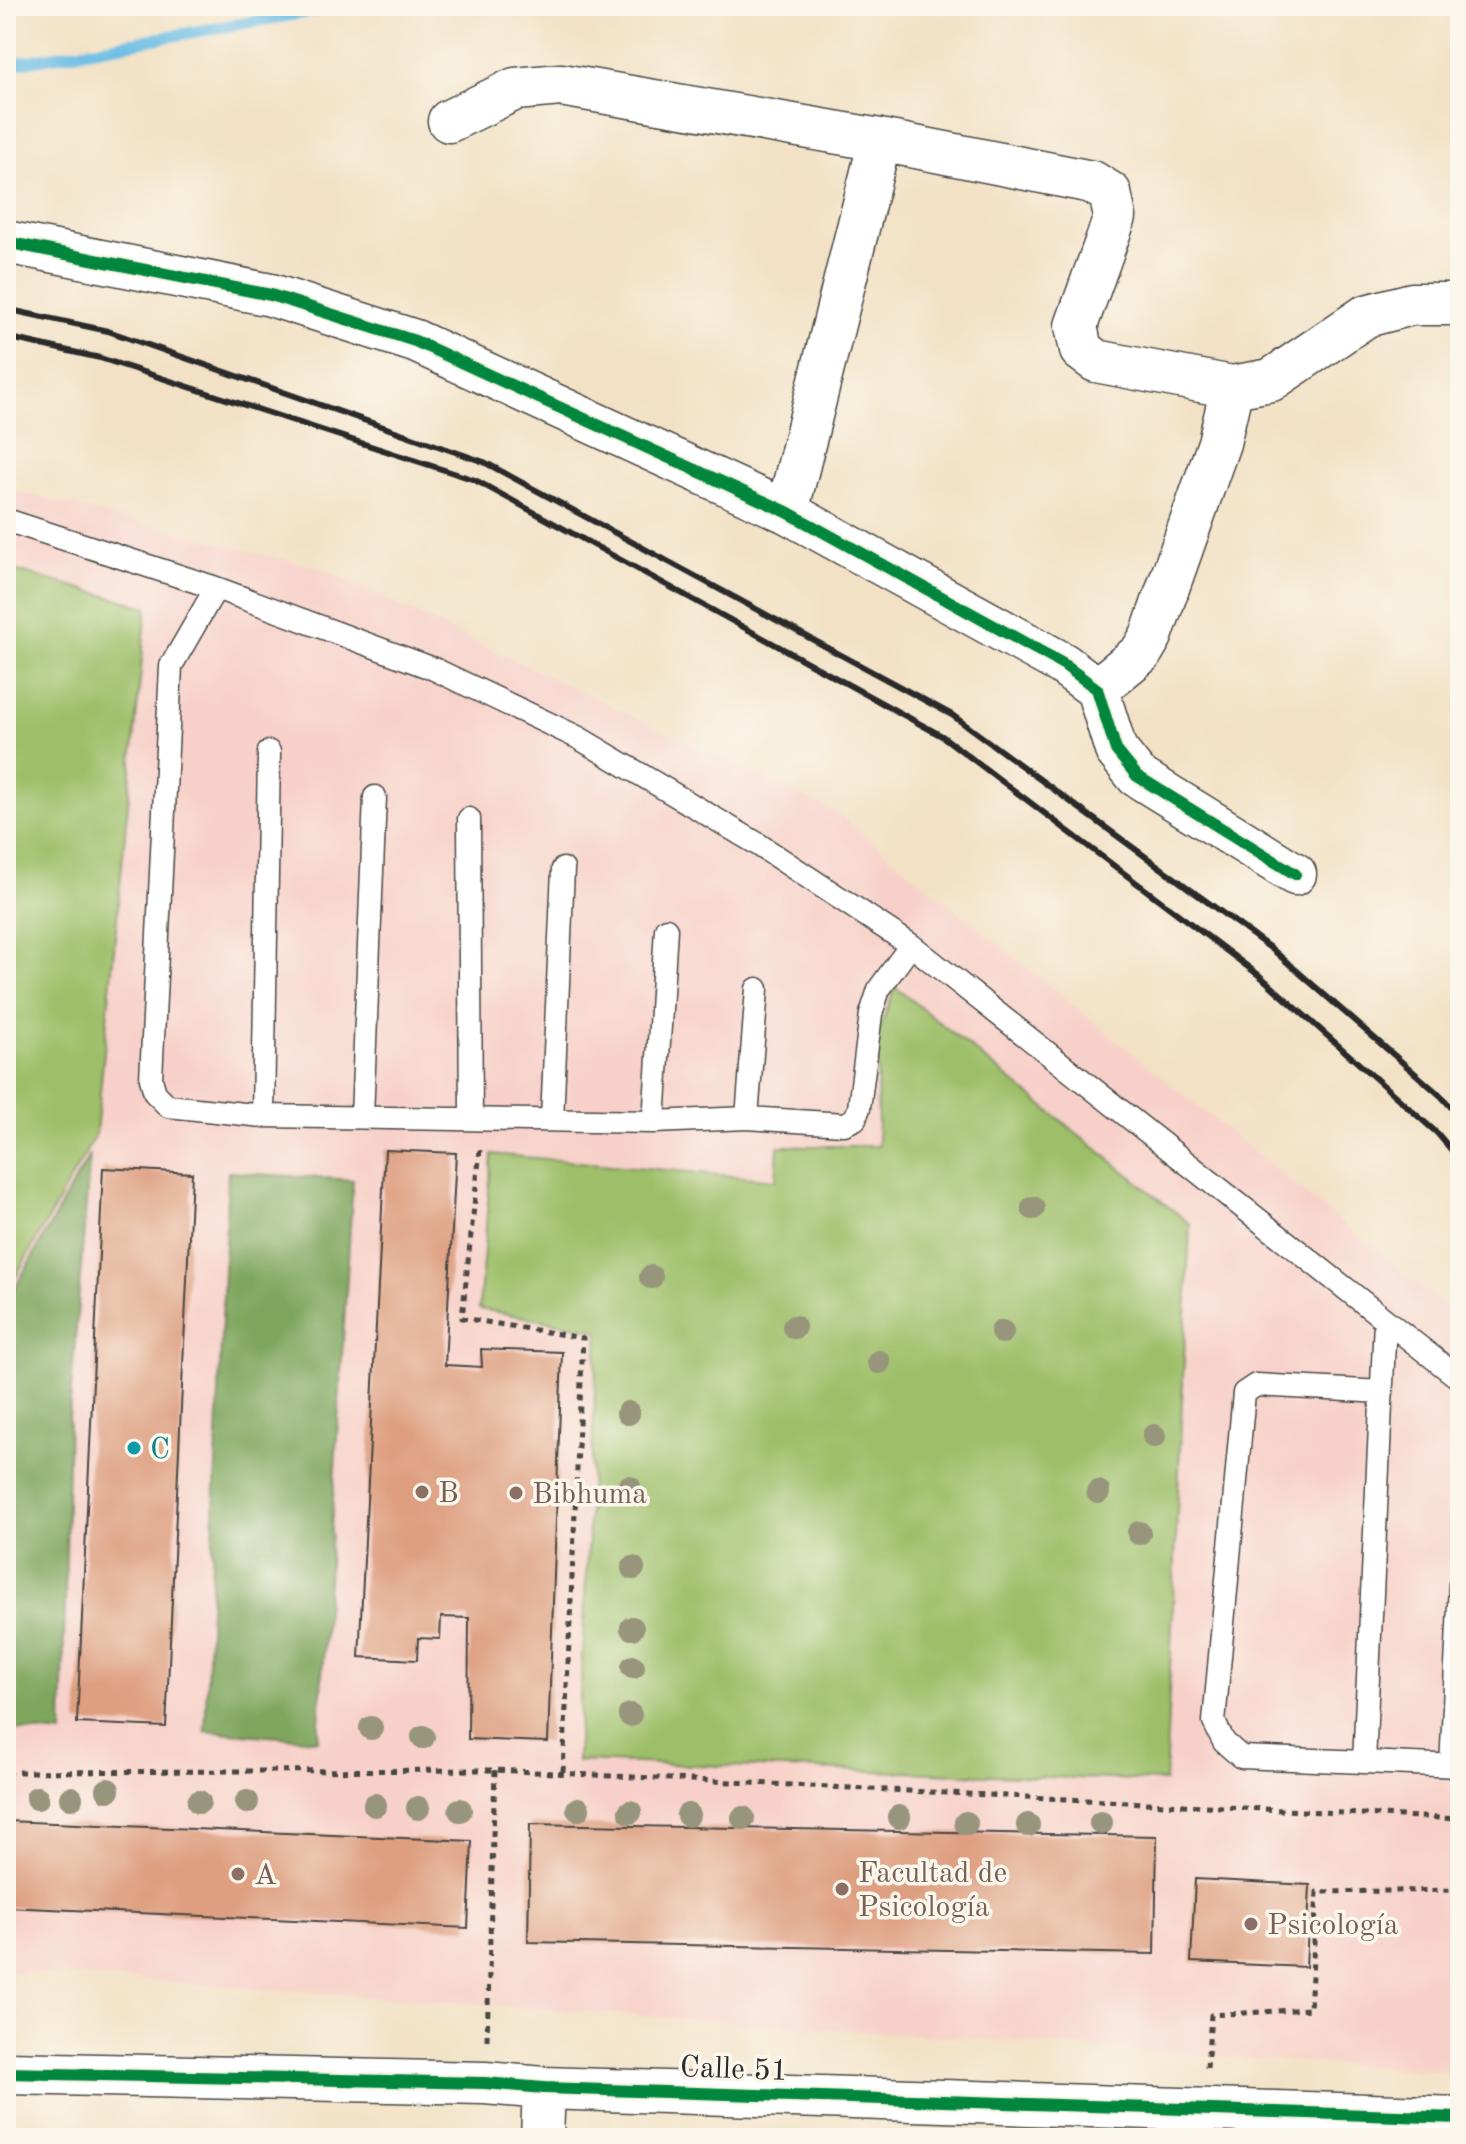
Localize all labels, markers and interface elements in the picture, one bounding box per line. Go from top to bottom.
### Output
place label: C [150,1435,170,1465]
marker: C [125,1439,143,1457]
place label: B [438,1479,459,1509]
place label: Bibhuma [532,1480,647,1510]
marker: B [413,1483,431,1501]
marker: Bibhuma [507,1484,525,1502]
place label: Facultad de Psicología [858,1859,1007,1923]
place label: A [254,1861,277,1891]
marker: A [229,1865,247,1883]
marker: Facultad de Psicología [833,1880,851,1898]
place label: Psicología [1267,1911,1399,1941]
marker: Psicología [1242,1915,1260,1933]
street label: Calle 51 [679,2053,788,2087]

